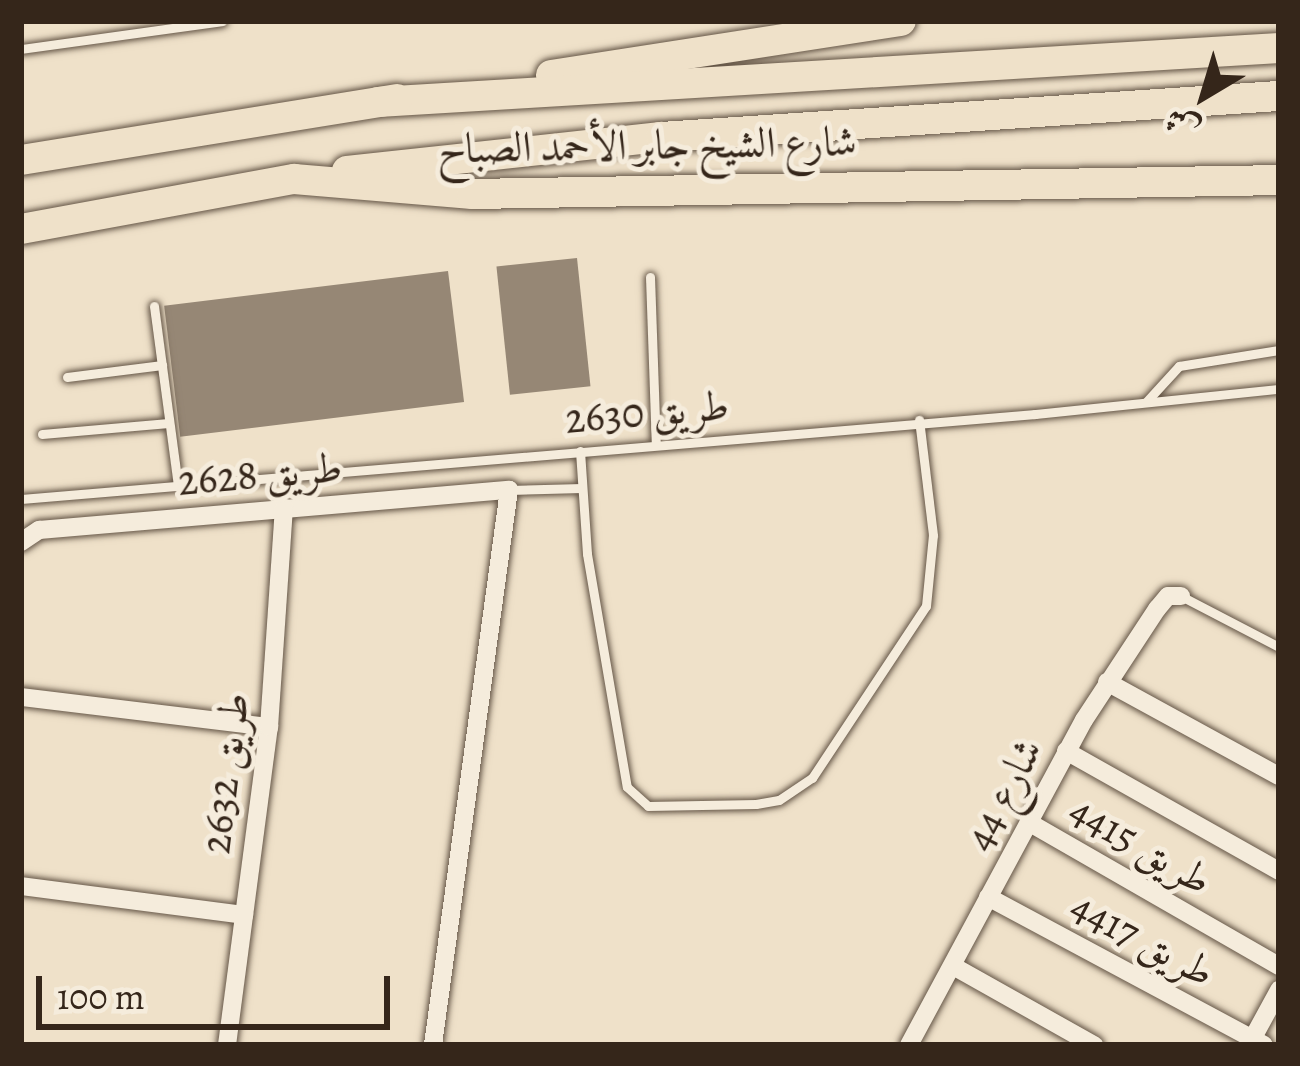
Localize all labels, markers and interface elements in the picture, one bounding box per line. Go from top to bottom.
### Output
north arrow [1144,36,1264,156]
text: ش [1155,97,1208,153]
street label: شارع الشيخ جابر الأحمد الصباح [437,116,857,174]
street label: طريق 2630 [563,380,731,444]
street label: طريق 2628 [176,442,344,506]
street label: طريق 2632 [190,690,260,856]
street label: شارع 44 [953,730,1053,858]
street label: طريق 4415 [1061,784,1221,906]
street label: طريق 4417 [1063,880,1223,998]
scale bar [42,952,396,1026]
text: 100 m [57,972,145,1021]

